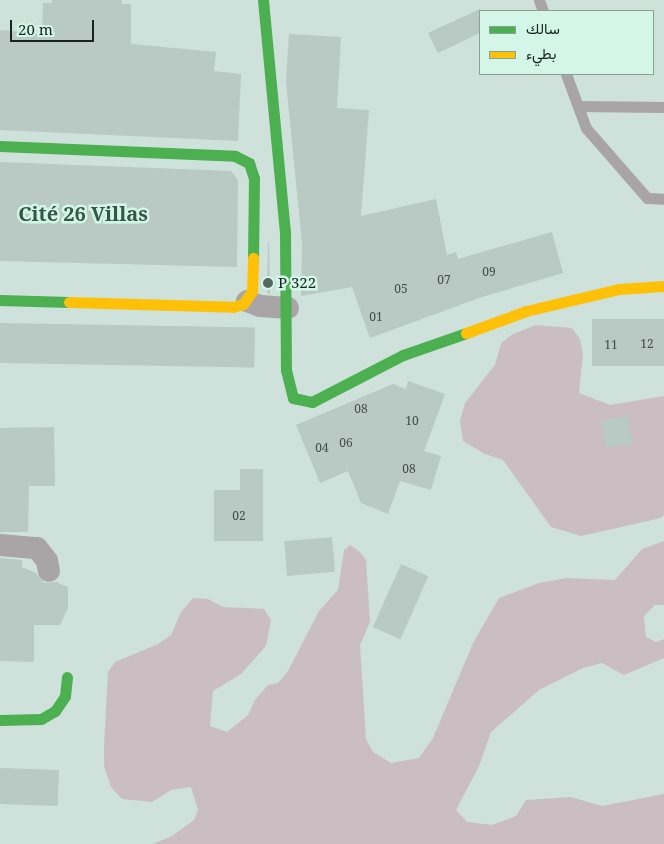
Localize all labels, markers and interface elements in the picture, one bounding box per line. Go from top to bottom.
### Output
scale bar [12,10,96,42]
legend [479,10,654,75]
text: سالك [526,18,560,38]
text: 20 m [18,19,53,39]
text: بطيء [526,43,556,63]
district label: Cité 26 Villas [18,201,148,225]
house number: 09 [482,265,496,279]
house number: 07 [437,273,451,287]
place label: P 322 [278,274,316,292]
marker: P 322 [262,277,274,289]
house number: 05 [394,282,408,296]
house number: 01 [369,310,383,324]
house number: 12 [640,337,654,351]
house number: 11 [604,338,618,352]
house number: 08 [354,402,368,416]
house number: 10 [405,414,419,428]
house number: 06 [339,436,353,450]
house number: 04 [315,441,329,455]
house number: 08 [402,462,416,476]
house number: 02 [232,509,246,523]

